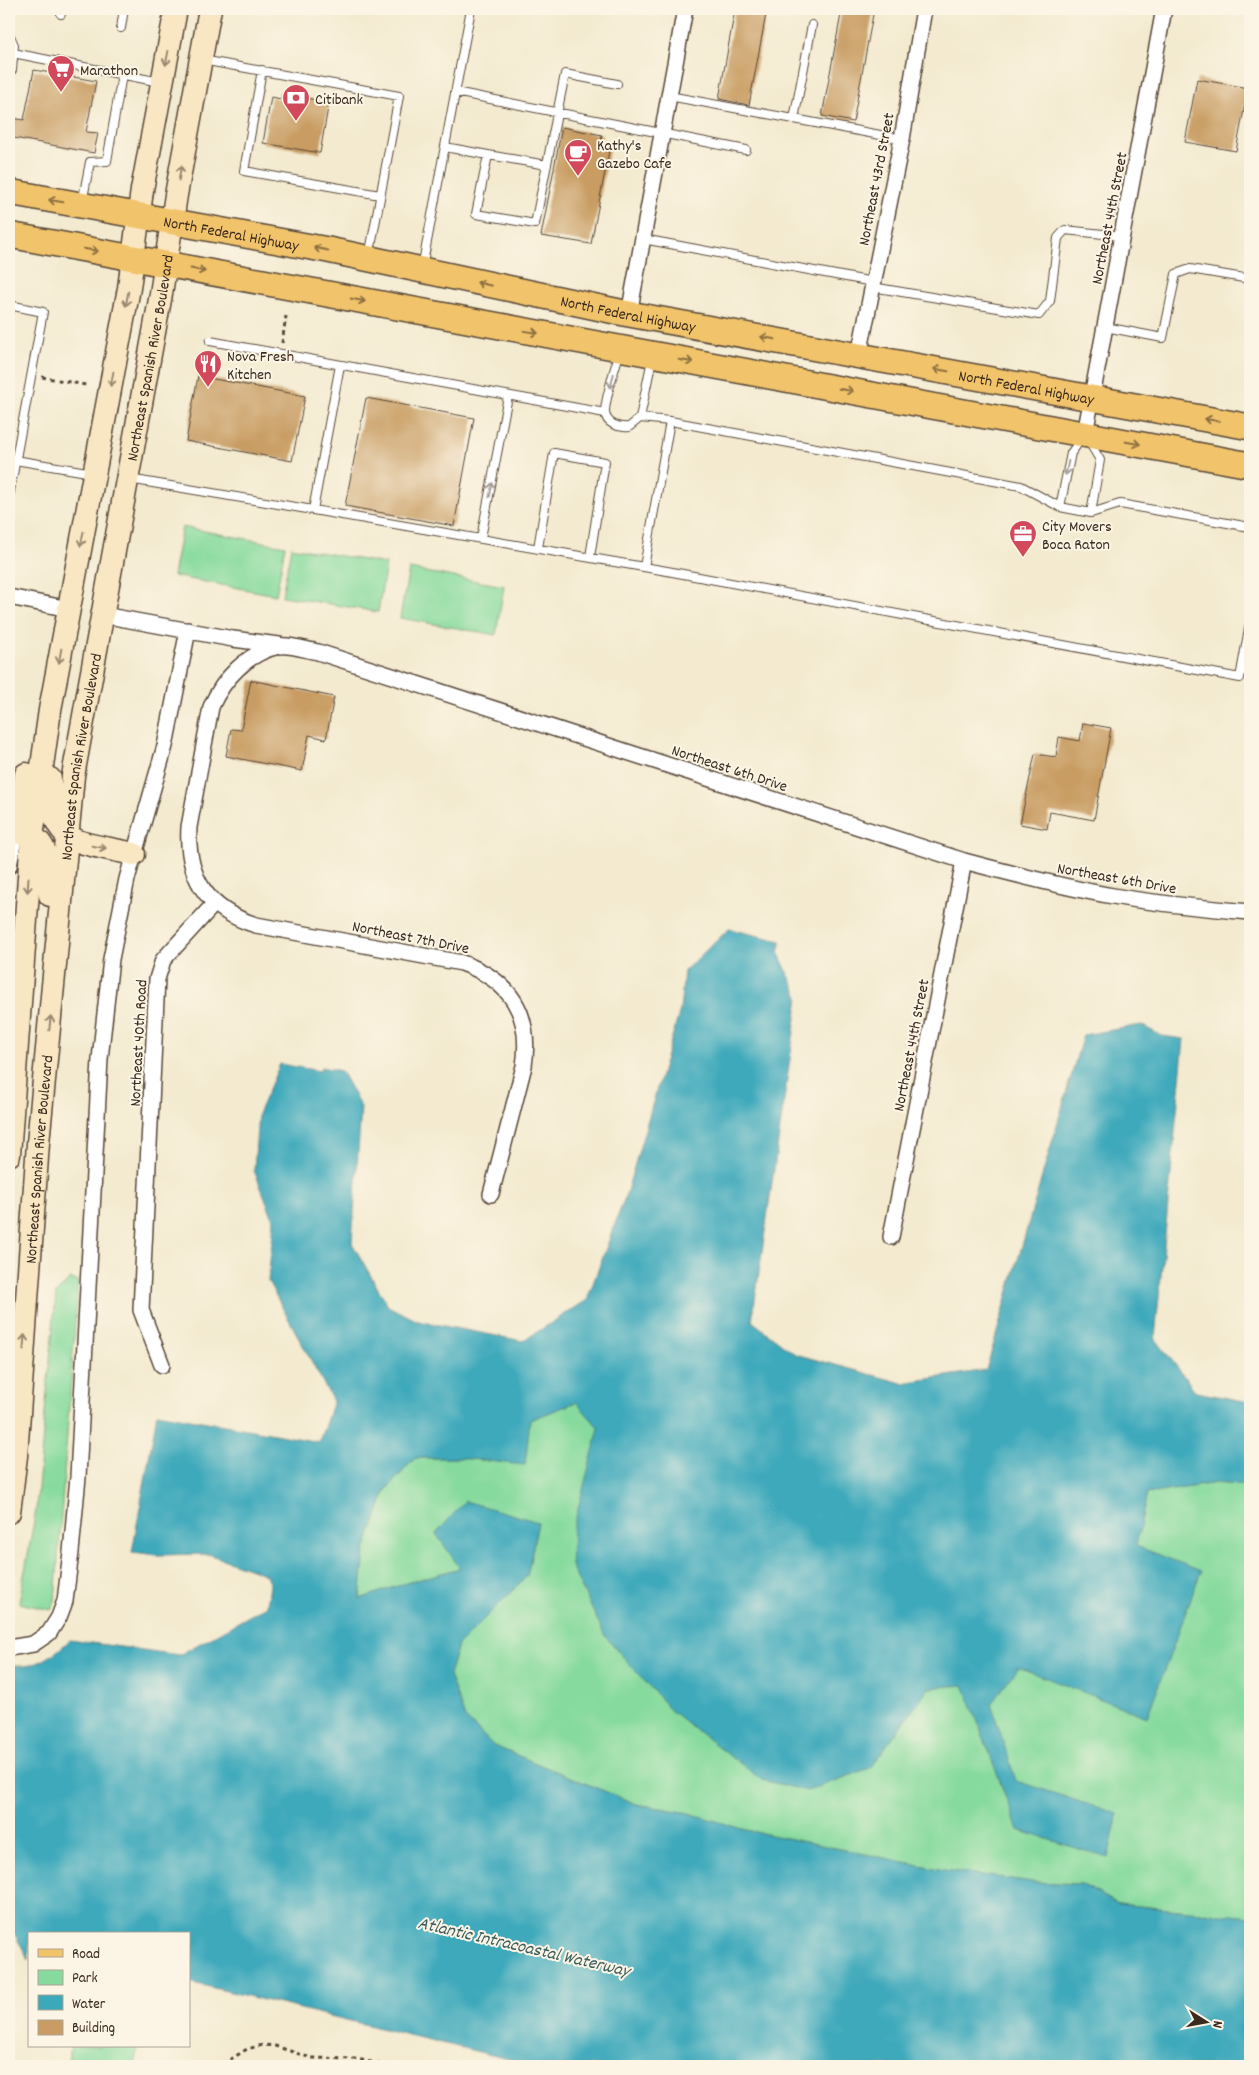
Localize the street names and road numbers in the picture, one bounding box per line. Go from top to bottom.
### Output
street label: Northeast 43rd Street [853,111,902,248]
street label: Northeast 44th Street [1086,150,1135,286]
street label: North Federal Highway [161,211,301,259]
street label: Northeast Spanish River Boulevard [122,253,181,463]
street label: North Federal Highway [558,291,698,340]
street label: North Federal Highway [956,365,1096,412]
street label: Northeast Spanish River Boulevard [56,652,109,862]
street label: Northeast 6th Drive [668,740,790,799]
street label: Northeast 6th Drive [1055,858,1178,901]
street label: Northeast 7th Drive [350,916,471,961]
street label: Northeast 44th Street [888,977,937,1113]
street label: Northeast 40th Road [125,979,154,1107]
street label: Northeast Spanish River Boulevard [21,1054,60,1265]

